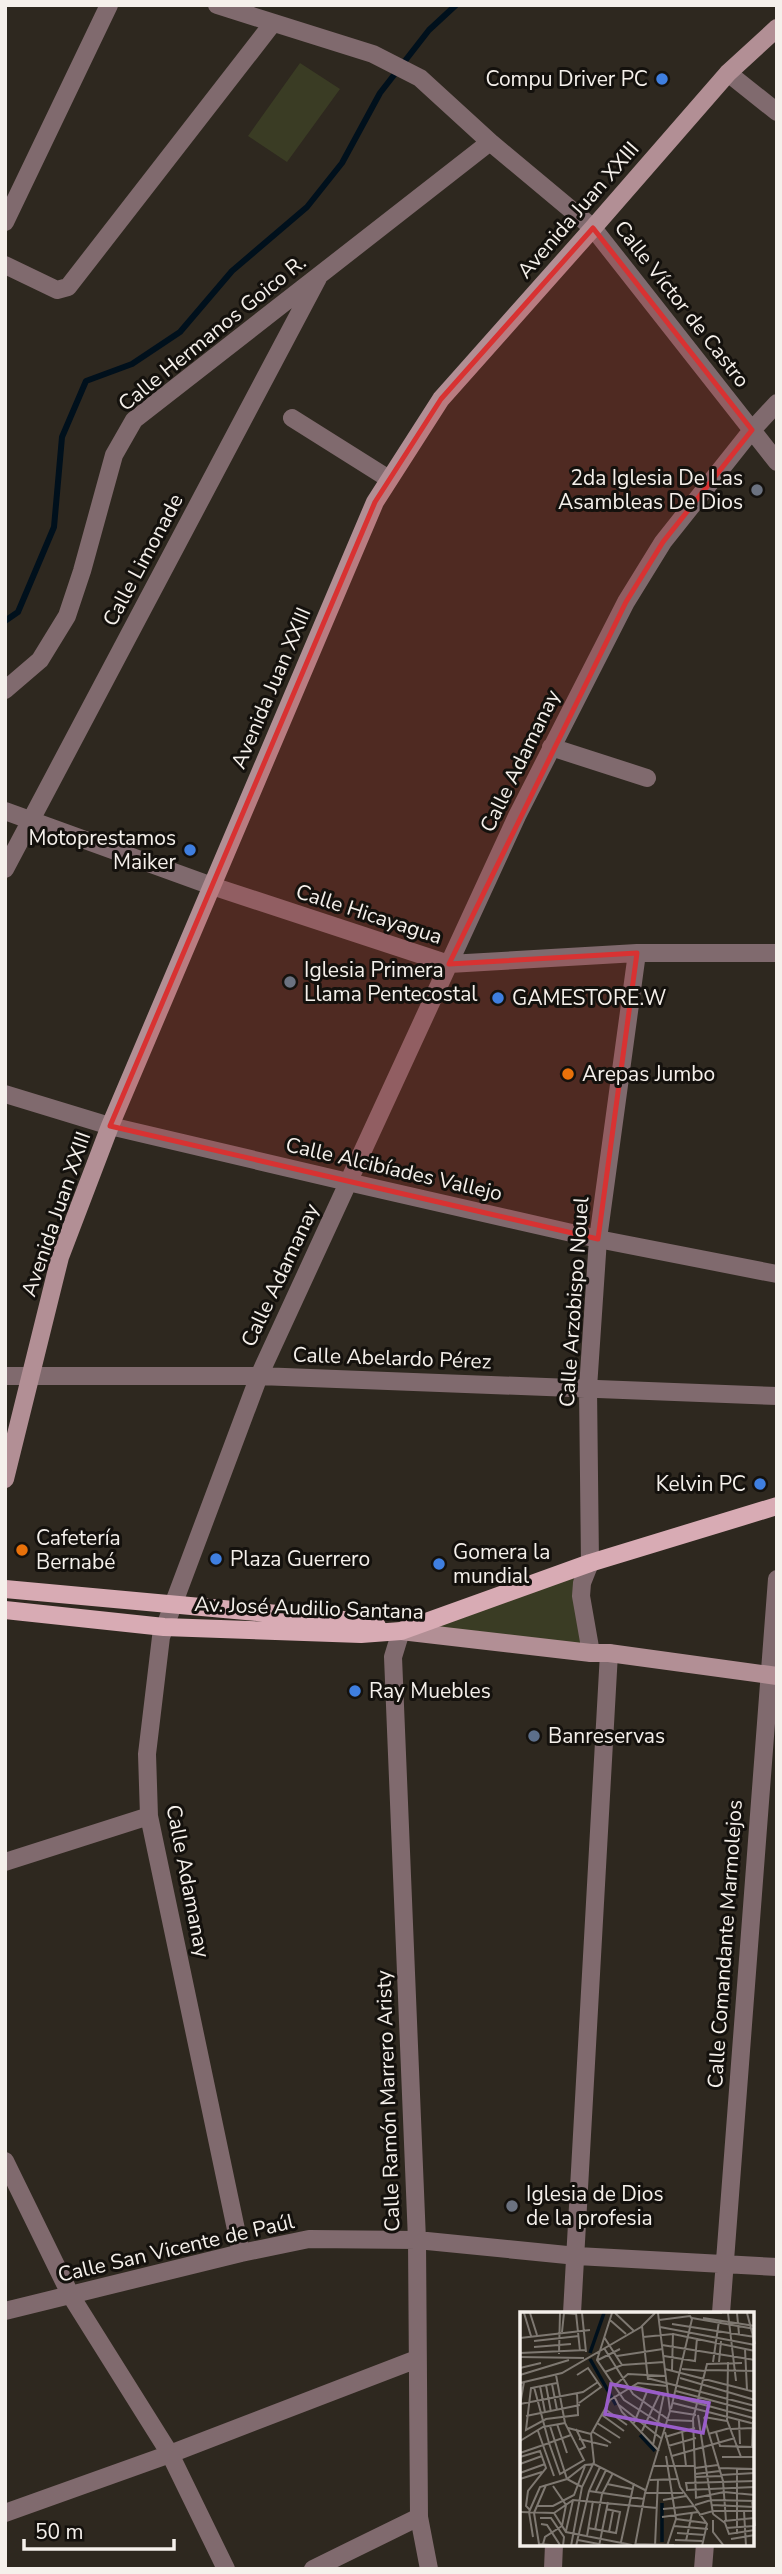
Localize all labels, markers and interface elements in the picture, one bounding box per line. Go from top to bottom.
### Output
place label: Compu Driver PC [486,65,648,93]
marker: Compu Driver PC [654,71,670,87]
street label: Avenida Juan XXIII [511,136,645,284]
street label: Calle Víctor de Castro [608,215,756,393]
street label: Calle Hermanos Goico R. [112,248,312,418]
place label: 2da Iglesia De Las Asambleas De Dios [558,464,743,516]
marker: 2da Iglesia De Las Asambleas De Dios [749,482,765,498]
street label: Calle Limonade [96,489,190,631]
street label: Avenida Juan XXIII [224,603,318,773]
street label: Calle Adamanay [473,685,567,837]
place label: Motoprestamos Maiker [29,824,176,876]
marker: Motoprestamos Maiker [182,842,198,858]
street label: Calle Hicayagua [292,877,446,951]
place label: Iglesia Primera Llama Pentecostal [304,956,478,1008]
marker: Iglesia Primera Llama Pentecostal [282,974,298,990]
place label: GAMESTORE.W [512,984,666,1012]
marker: GAMESTORE.W [490,990,506,1006]
place label: Arepas Jumbo [582,1060,715,1088]
marker: Arepas Jumbo [560,1066,576,1082]
street label: Avenida Juan XXIII [15,1128,97,1300]
street label: Calle Alcibíades Vallejo [283,1130,505,1208]
street label: Calle Arzobispo Nouel [553,1195,595,1408]
street label: Calle Adamanay [235,1199,326,1351]
street label: Calle Abelardo Pérez [292,1341,492,1375]
place label: Kelvin PC [656,1470,746,1498]
marker: Kelvin PC [752,1476,768,1492]
place label: Cafetería Bernabé [36,1524,121,1576]
place label: Gomera la mundial [453,1538,550,1590]
marker: Cafetería Bernabé [14,1542,30,1558]
place label: Plaza Guerrero [230,1545,370,1573]
marker: Plaza Guerrero [208,1551,224,1567]
marker: Gomera la mundial [431,1556,447,1572]
street label: Av. José Audilio Santana [194,1590,424,1626]
place label: Ray Muebles [369,1677,491,1705]
marker: Ray Muebles [347,1683,363,1699]
place label: Banreservas [548,1722,665,1750]
marker: Banreservas [526,1728,542,1744]
street label: Calle Comandante Marmolejos [701,1799,749,2089]
street label: Calle Adamanay [159,1802,217,1960]
street label: Calle Ramón Marrero Aristy [369,1970,407,2232]
place label: Iglesia de Dios de la profesia [526,2180,664,2232]
marker: Iglesia de Dios de la profesia [504,2198,520,2214]
street label: Calle San Vicente de Paúl [55,2207,298,2289]
inset map [520,2312,754,2546]
scale bar [24,2508,175,2552]
text: 50 m [35,2518,84,2546]

